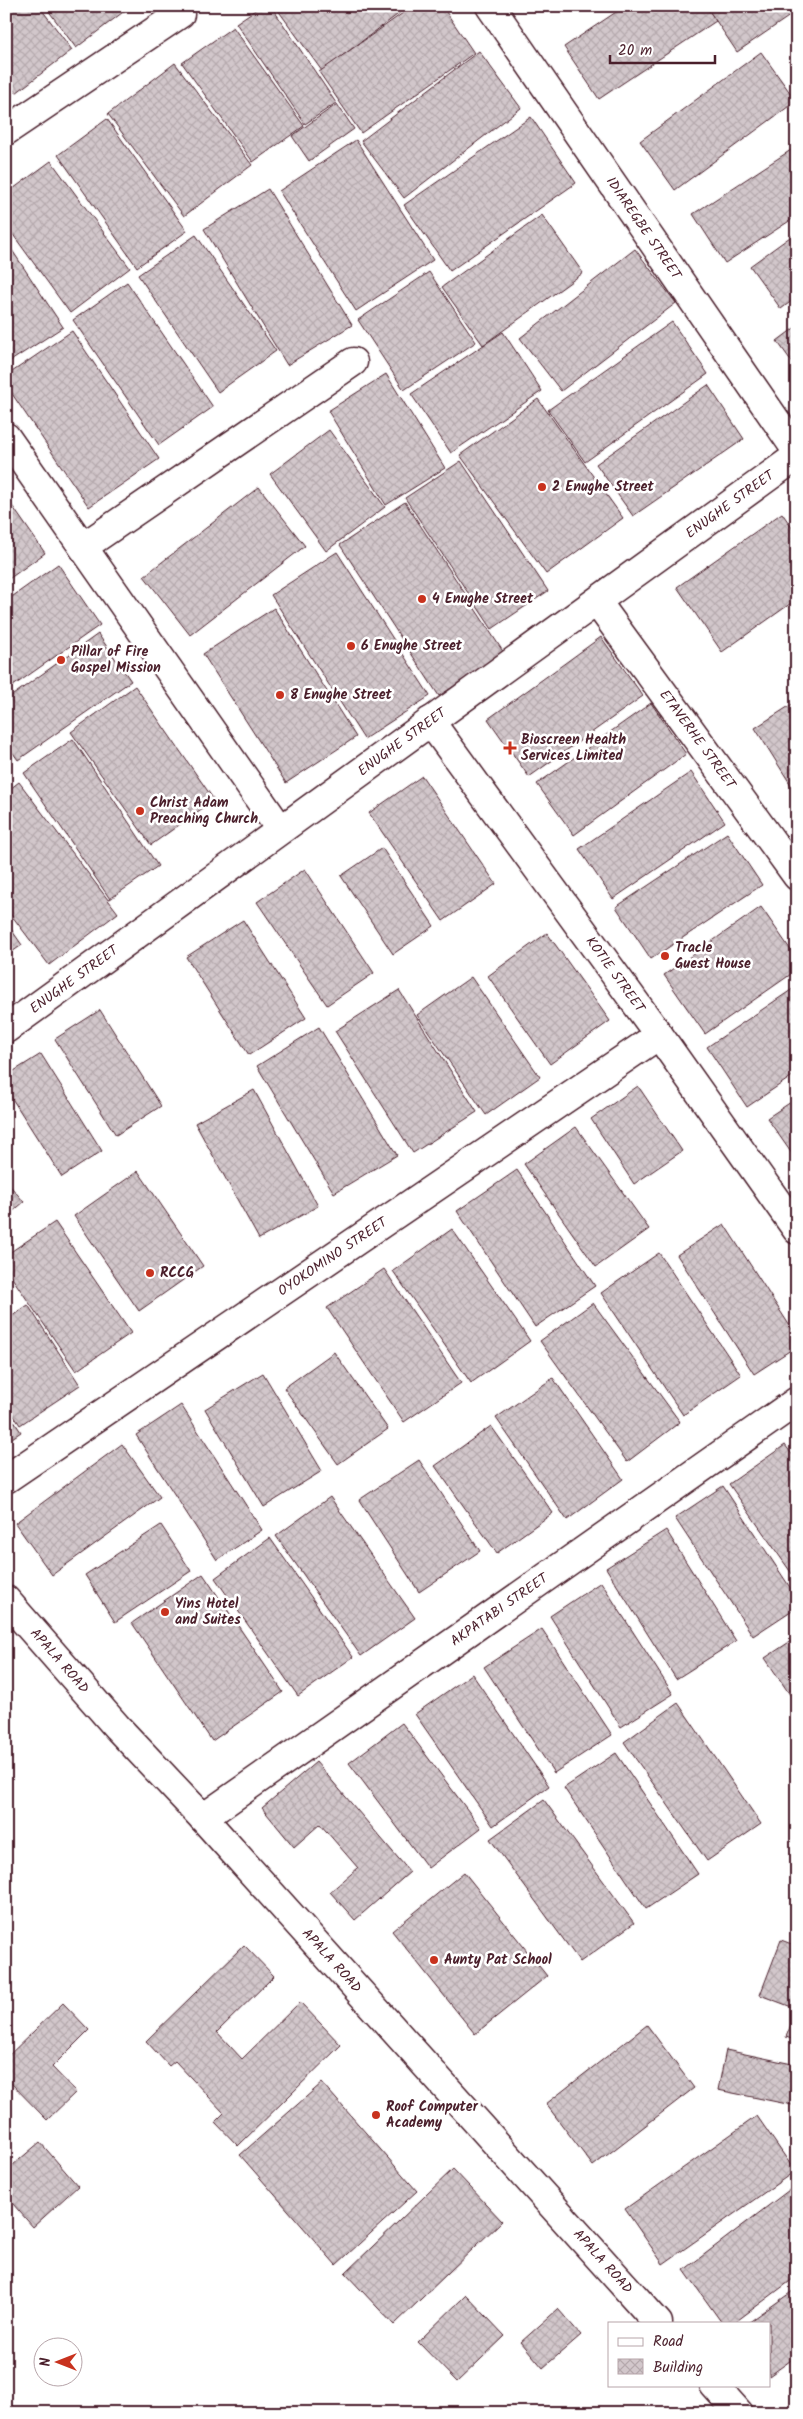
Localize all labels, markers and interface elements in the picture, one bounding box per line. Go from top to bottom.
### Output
scale bar [610,32,716,64]
text: 20 m [618,39,652,63]
street label: IDIAREGBE STREET [600,172,688,286]
street label: ENUGHE STREET [681,464,780,544]
place label: 2 Enughe Street [552,476,654,498]
marker: 2 Enughe Street [536,481,548,493]
place label: 4 Enughe Street [432,588,534,610]
marker: 4 Enughe Street [416,593,428,605]
place label: 6 Enughe Street [361,635,463,657]
marker: 6 Enughe Street [345,640,357,652]
place label: Pillar of Fire Gospel Mission [71,641,161,679]
marker: Pillar of Fire Gospel Mission [55,654,67,666]
place label: 8 Enughe Street [290,684,393,706]
street label: ETAVERHE STREET [653,685,742,795]
marker: 8 Enughe Street [274,689,286,701]
street label: ENUGHE STREET [353,702,452,782]
place label: Bioscreen Health Services Limited [521,729,626,767]
marker: Bioscreen Health Services Limited [503,741,517,755]
place label: Christ Adam Preaching Church [150,792,258,830]
marker: Christ Adam Preaching Church [134,805,146,817]
street label: KOTIE STREET [580,932,651,1019]
place label: Tracle Guest House [675,937,751,975]
street label: ENUGHE STREET [25,939,124,1019]
marker: Tracle Guest House [659,950,671,962]
street label: OYOKOMINO STREET [273,1211,393,1302]
place label: RCCG [160,1262,194,1284]
marker: RCCG [144,1267,156,1279]
street label: AKPATABI STREET [446,1567,554,1652]
place label: Yins Hotel and Suites [175,1593,241,1631]
marker: Yins Hotel and Suites [159,1606,171,1618]
street label: APALA ROAD [24,1623,94,1699]
street label: APALA ROAD [296,1923,367,1998]
place label: Aunty Pat School [444,1949,552,1971]
marker: Aunty Pat School [428,1954,440,1966]
place label: Roof Computer Academy [386,2096,479,2134]
marker: Roof Computer Academy [370,2109,382,2121]
street label: APALA ROAD [567,2224,638,2299]
legend [608,2322,770,2386]
text: Road [653,2330,684,2354]
north arrow [32,2336,82,2386]
text: Building [653,2356,703,2380]
text: N [35,2357,57,2366]

